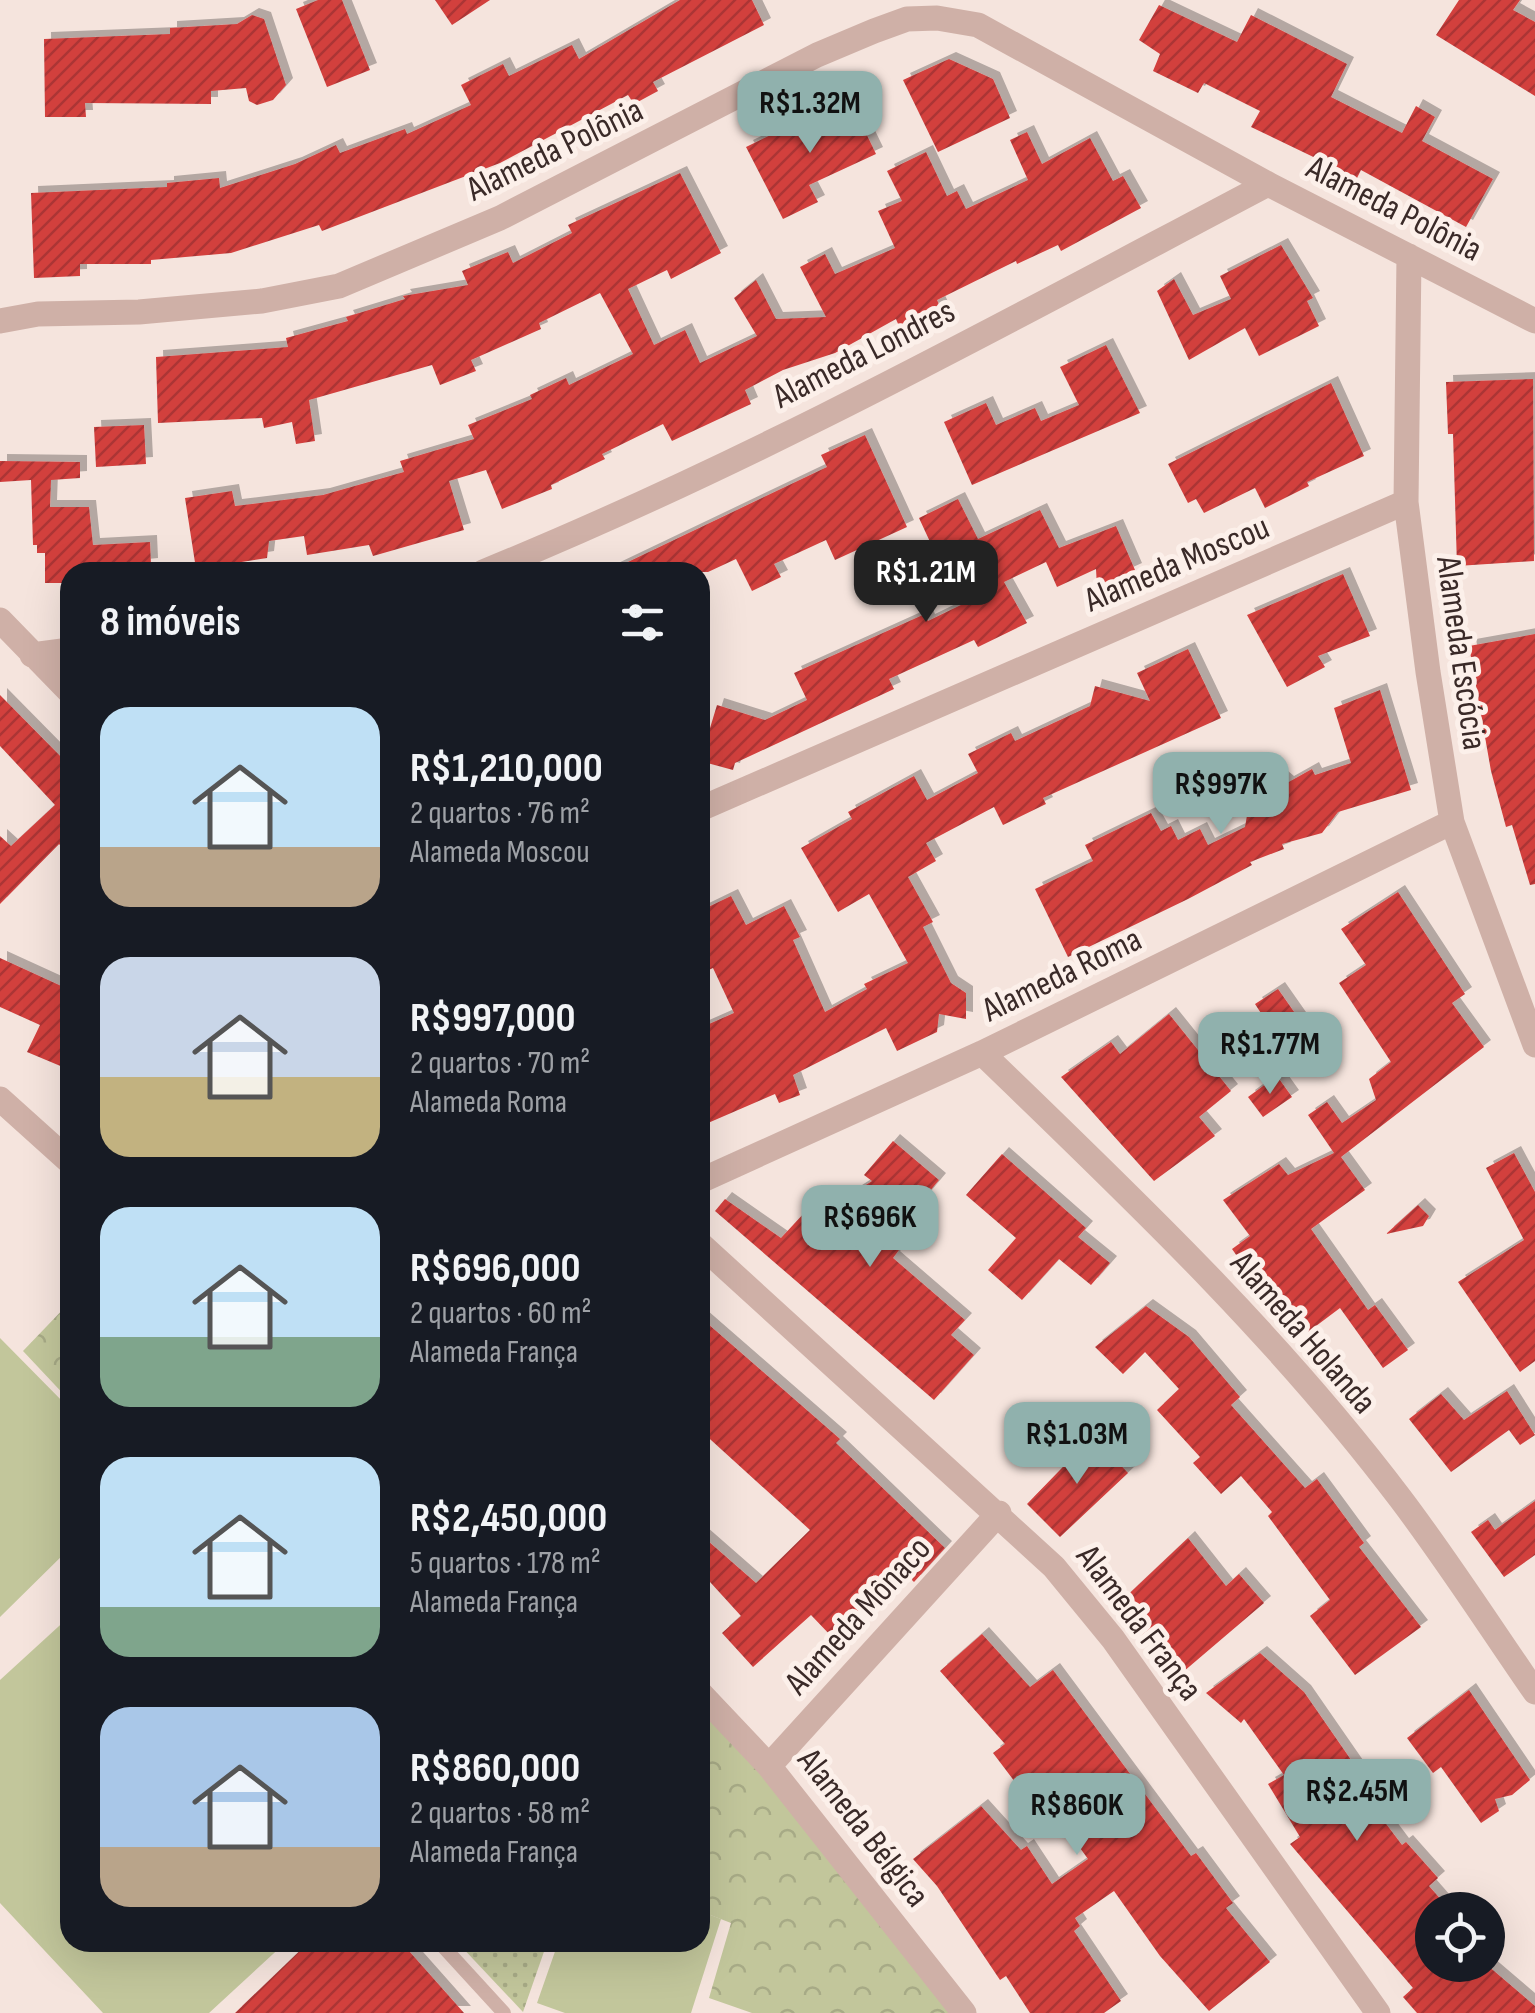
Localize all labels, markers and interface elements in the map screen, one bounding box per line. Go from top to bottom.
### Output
pin: R$1.32M [718,71,902,156]
text: R$1.32M [759,84,861,123]
street label: Alameda Polônia [459,89,650,212]
street label: Alameda Polônia [1298,146,1489,271]
street label: Alameda Londres [765,290,962,419]
street label: Alameda Moscou [1077,506,1276,623]
pin: R$1.21M [834,540,1018,625]
street label: Alameda Escócia [1426,552,1496,753]
text: R$1.21M [876,553,976,592]
icon: filters [615,595,670,650]
text: 8 imóveis [100,597,241,648]
text: R$1,210,000 [410,743,603,794]
icon: home [180,747,300,867]
pin: R$997K [1140,752,1302,837]
text: R$997K [1175,765,1267,804]
text: 2 quartos · 76 m² [410,794,590,833]
text: Alameda Moscou [410,833,590,872]
street label: Alameda Roma [974,918,1149,1032]
text: R$997,000 [410,993,576,1044]
icon: home [180,997,300,1117]
pin: R$1.77M [1178,1012,1362,1097]
text: R$1.77M [1220,1025,1320,1064]
text: 2 quartos · 70 m² [410,1044,590,1083]
text: Alameda Roma [410,1083,567,1122]
pin: R$696K [789,1185,951,1270]
text: R$696K [823,1198,917,1237]
street label: Alameda Holanda [1220,1242,1385,1423]
text: R$696,000 [410,1243,580,1294]
icon: home [180,1247,300,1367]
text: 2 quartos · 60 m² [410,1294,592,1333]
text: Alameda França [410,1333,578,1372]
pin: R$1.03M [985,1402,1169,1487]
text: R$1.03M [1026,1415,1128,1454]
text: R$2,450,000 [410,1493,607,1544]
icon: home [180,1497,300,1617]
street label: Alameda Mônaco [775,1528,940,1705]
street label: Alameda França [1066,1536,1211,1709]
text: 5 quartos · 178 m² [410,1544,601,1583]
text: Alameda França [410,1583,578,1622]
street label: Alameda Bélgica [787,1739,938,1916]
text: R$860,000 [410,1743,580,1794]
icon: home [180,1747,300,1867]
pin: R$2.45M [1265,1759,1449,1844]
text: R$2.45M [1306,1772,1408,1811]
pin: R$860K [996,1773,1158,1858]
text: R$860K [1030,1786,1124,1825]
text: 2 quartos · 58 m² [410,1794,590,1833]
text: Alameda França [410,1833,578,1872]
map controls [1415,1892,1505,1982]
button: locate [1415,1892,1505,1982]

